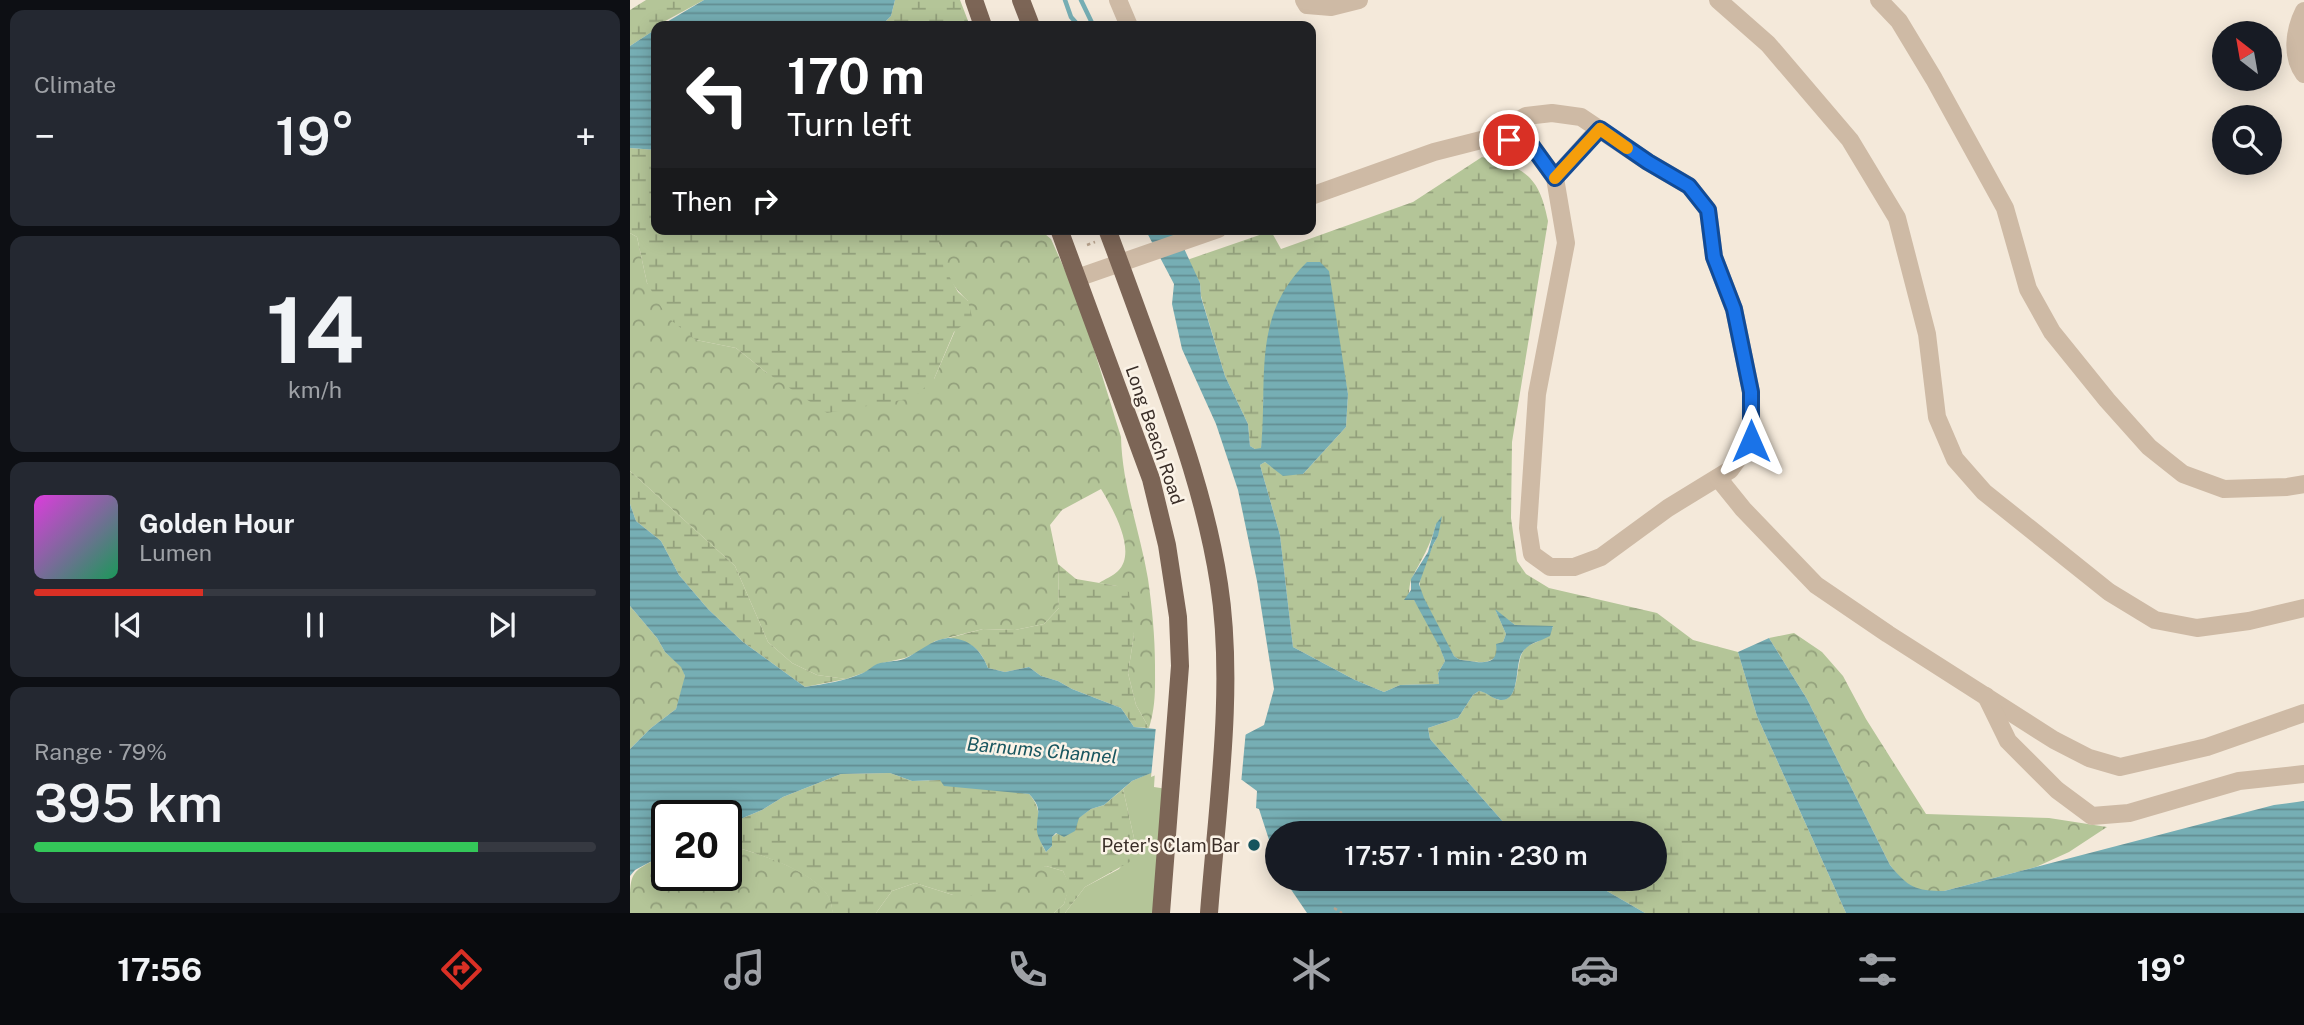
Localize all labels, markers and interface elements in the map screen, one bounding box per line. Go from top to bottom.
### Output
north arrow [2212,21,2282,91]
map controls [2212,21,2282,175]
text: 170 m [787,47,925,105]
icon: left [672,49,763,140]
text: Climate [34,71,116,98]
button: search [2212,105,2282,175]
text: 19° [275,106,355,167]
text: Turn left [787,106,912,143]
pin [1479,110,1539,170]
text: − [34,114,55,159]
text: + [575,114,596,159]
icon: arrive [1490,121,1528,159]
icon: right [746,182,784,220]
text: Then [672,186,732,217]
text: 14 [266,277,364,383]
street label: Long Beach Road [1121,363,1189,507]
text: km/h [288,376,342,403]
position arrow [1714,404,1788,478]
text: Golden Hour [139,508,294,539]
text: Lumen [139,539,212,566]
icon: previous [109,606,147,644]
icon: pause [296,606,334,644]
icon: next [483,606,521,644]
water label: Barnums Channel [966,732,1118,768]
text: Range · 79% [34,738,167,765]
text: 395 km [34,773,223,834]
speed limit sign: 20 [651,800,742,891]
place label: Peter's Clam Bar [1102,835,1240,856]
marker: Peter's Clam Bar [1246,837,1262,853]
text: 17:57 · 1 min · 230 m [1344,840,1588,871]
icon: directions [437,945,486,994]
icon: music [720,945,769,994]
icon: phone [1003,945,1052,994]
icon: climate [1287,945,1336,994]
icon: car [1570,945,1619,994]
icon: filters [1853,945,1902,994]
text: 17:56 [117,951,202,988]
text: 19° [2137,951,2187,988]

